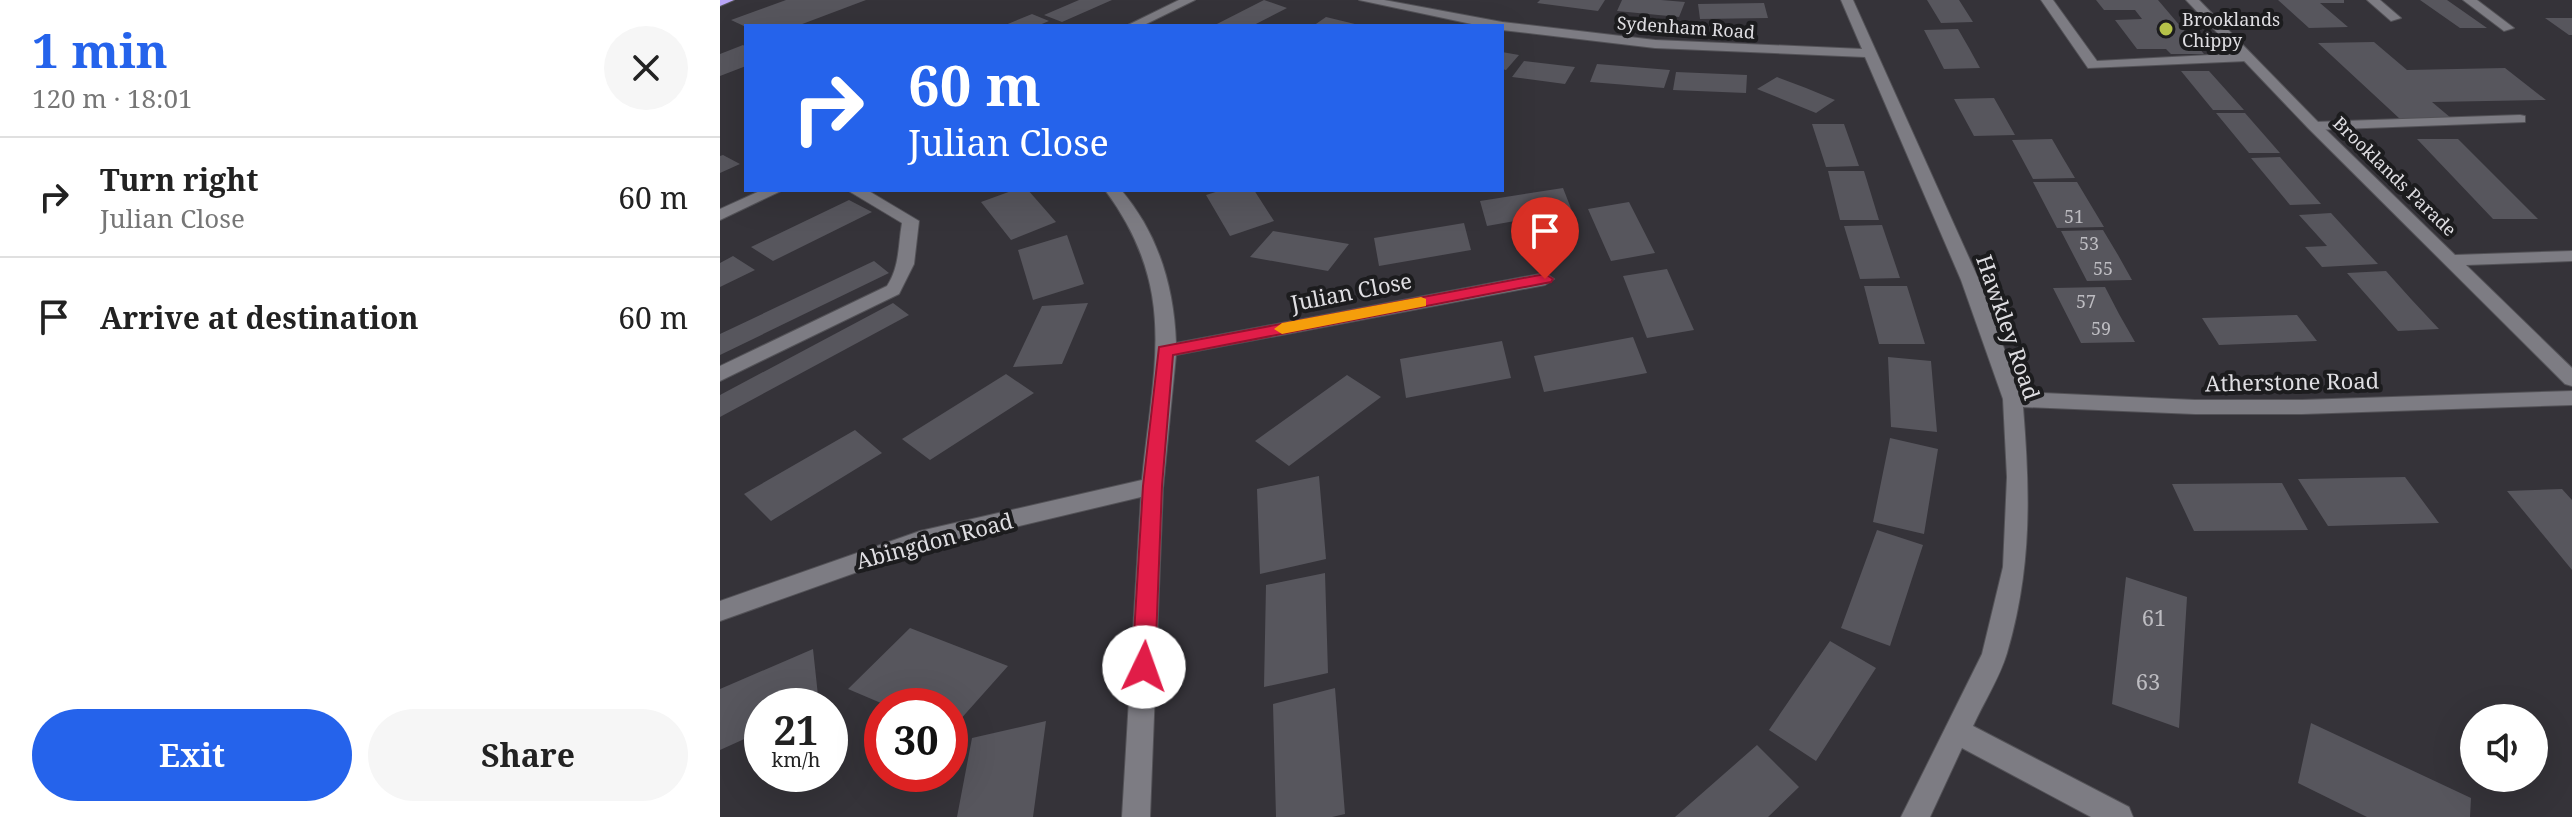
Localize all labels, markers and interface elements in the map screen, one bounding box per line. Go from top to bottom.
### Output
place label: Brooklands Chippy [2182,7,2280,52]
street label: Sydenham Road [1616,10,1756,44]
text: 1 min [32,17,168,82]
marker: Brooklands Chippy [2157,20,2175,38]
button: close [604,26,688,110]
text: 60 m [908,46,1041,122]
icon: right [776,56,880,160]
text: 120 m · 18:01 [32,80,193,116]
street label: Brooklands Parade [2328,111,2462,241]
text: Julian Close [908,118,1109,167]
text: Turn right [100,159,258,200]
icon: right [32,175,76,219]
text: 60 m [618,177,688,218]
pin [1511,197,1579,279]
text: Julian Close [100,200,245,236]
house number: 51 [2064,204,2084,228]
icon: arrive [1523,209,1567,253]
house number: 53 [2079,231,2099,255]
street label: Hawkley Road [1970,251,2048,404]
house number: 55 [2093,256,2113,280]
street label: Julian Close [1287,265,1414,318]
house number: 57 [2076,289,2096,313]
icon: arrive [32,295,76,339]
text: Arrive at destination [100,297,419,338]
text: 60 m [618,297,688,338]
house number: 59 [2091,316,2111,340]
street label: Atherstone Road [2205,364,2380,398]
street label: Abingdon Road [852,505,1016,575]
house number: 61 [2142,602,2166,632]
position arrow [1102,625,1186,709]
house number: 63 [2136,666,2160,696]
speed limit sign: 30 [864,688,968,792]
text: 21 [773,702,819,757]
map controls [2460,704,2548,792]
button: sound [2460,704,2548,792]
button: Exit [32,709,352,801]
button: Share [368,709,688,801]
text: km/h [771,746,821,773]

